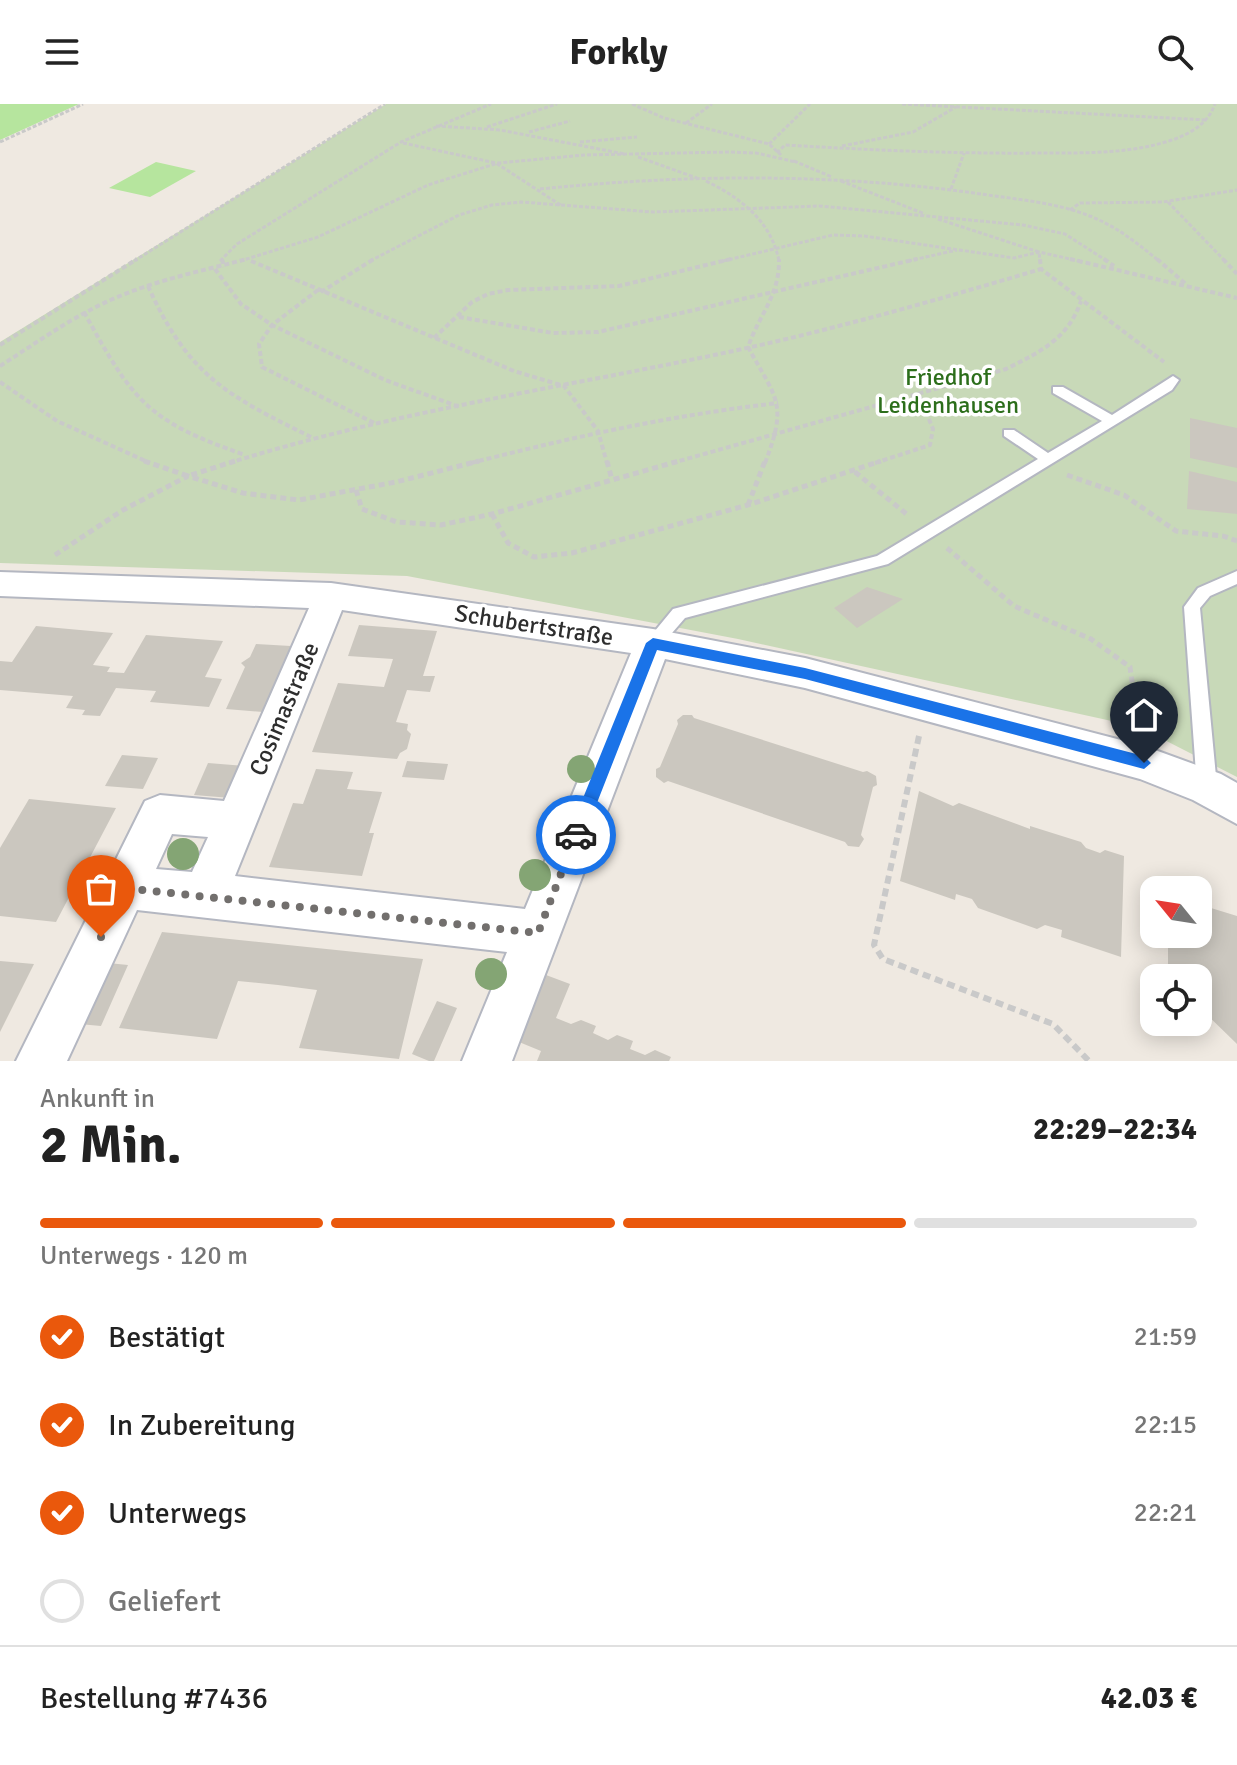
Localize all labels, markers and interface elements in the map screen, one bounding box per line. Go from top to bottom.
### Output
icon: menu [40,30,84,74]
text: Forkly [569,30,668,75]
icon: search [1153,30,1197,74]
park label: Friedhof Leidenhausen [877,362,1019,420]
street label: Schubertstraße [453,598,615,652]
street label: Cosimastraße [242,638,326,780]
pin [1110,681,1178,763]
icon: home [1122,693,1166,737]
courier [536,795,616,875]
icon: car [554,813,598,857]
pin [67,855,135,937]
icon: bag [79,867,123,911]
north arrow [1140,876,1212,948]
map controls [1140,876,1212,1036]
button: locate [1140,964,1212,1036]
text: Ankunft in [40,1083,155,1115]
text: 22:29–22:34 [1033,1111,1197,1148]
text: 2 Min. [40,1113,182,1177]
text: Unterwegs · 120 m [40,1240,248,1272]
icon: check [40,1315,84,1359]
text: Bestätigt [108,1319,225,1356]
text: 21:59 [1134,1321,1197,1353]
icon: check [40,1403,84,1447]
text: In Zubereitung [108,1407,296,1444]
text: 22:15 [1134,1409,1197,1441]
icon: check [40,1491,84,1535]
text: Unterwegs [108,1495,247,1532]
text: 22:21 [1134,1497,1197,1529]
text: Geliefert [108,1583,221,1620]
text: Bestellung #7436 [40,1680,268,1717]
text: 42.03 € [1101,1680,1197,1717]

